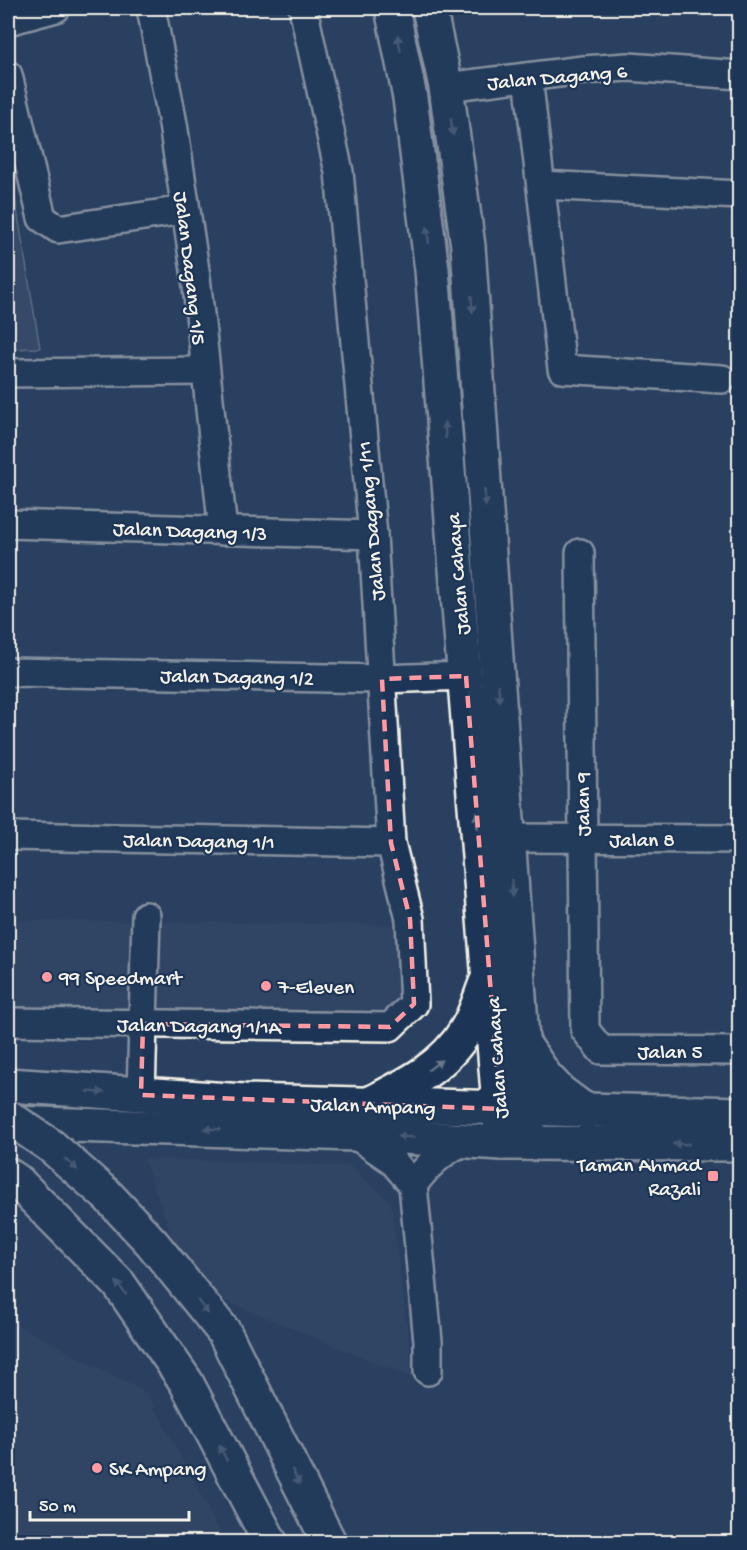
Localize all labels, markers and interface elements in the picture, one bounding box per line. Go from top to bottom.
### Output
one-way arrow [394,33,403,52]
street label: Jalan Dagang 6 [486,61,629,98]
one-way arrow [447,117,456,136]
street label: Jalan Dagang 1/5 [166,190,209,347]
one-way arrow [423,226,432,245]
one-way arrow [467,294,477,313]
one-way arrow [441,420,450,439]
street label: Jalan Dagang 1/11 [354,440,393,602]
one-way arrow [481,489,490,508]
street label: Jalan Cahaya [443,511,478,636]
street label: Jalan Dagang 1/3 [112,518,267,549]
street label: Jalan Dagang 1/2 [160,666,314,693]
one-way arrow [494,684,503,703]
street label: Jalan 9 [572,771,599,836]
one-way arrow [472,811,482,830]
street label: Jalan Dagang 1/1 [123,830,275,857]
street label: Jalan 8 [609,830,675,855]
one-way arrow [507,878,517,897]
place label: 99 Speedmart [58,968,184,993]
marker: 99 Speedmart [40,970,54,984]
place label: 7-Eleven [277,977,354,1002]
marker: 7-Eleven [259,979,273,993]
street label: Jalan Cahaya [483,995,516,1119]
street label: Jalan Dagang 1/1A [117,1015,283,1042]
street label: Jalan 5 [637,1042,703,1067]
one-way arrow [427,1059,442,1071]
one-way arrow [86,1088,105,1097]
street label: Jalan Ampang [310,1094,436,1123]
one-way arrow [202,1124,221,1134]
one-way arrow [397,1132,416,1142]
one-way arrow [672,1139,691,1149]
place label: Taman Ahmad Razali [576,1155,703,1204]
one-way arrow [63,1157,78,1170]
marker: Taman Ahmad Razali [706,1169,720,1183]
one-way arrow [116,1280,128,1295]
one-way arrow [197,1299,209,1314]
one-way arrow [219,1445,228,1462]
place label: SK Ampang [109,1459,207,1484]
marker: SK Ampang [90,1461,104,1475]
one-way arrow [292,1469,301,1486]
scale bar [30,1484,189,1522]
text: 50 m [39,1497,76,1518]

